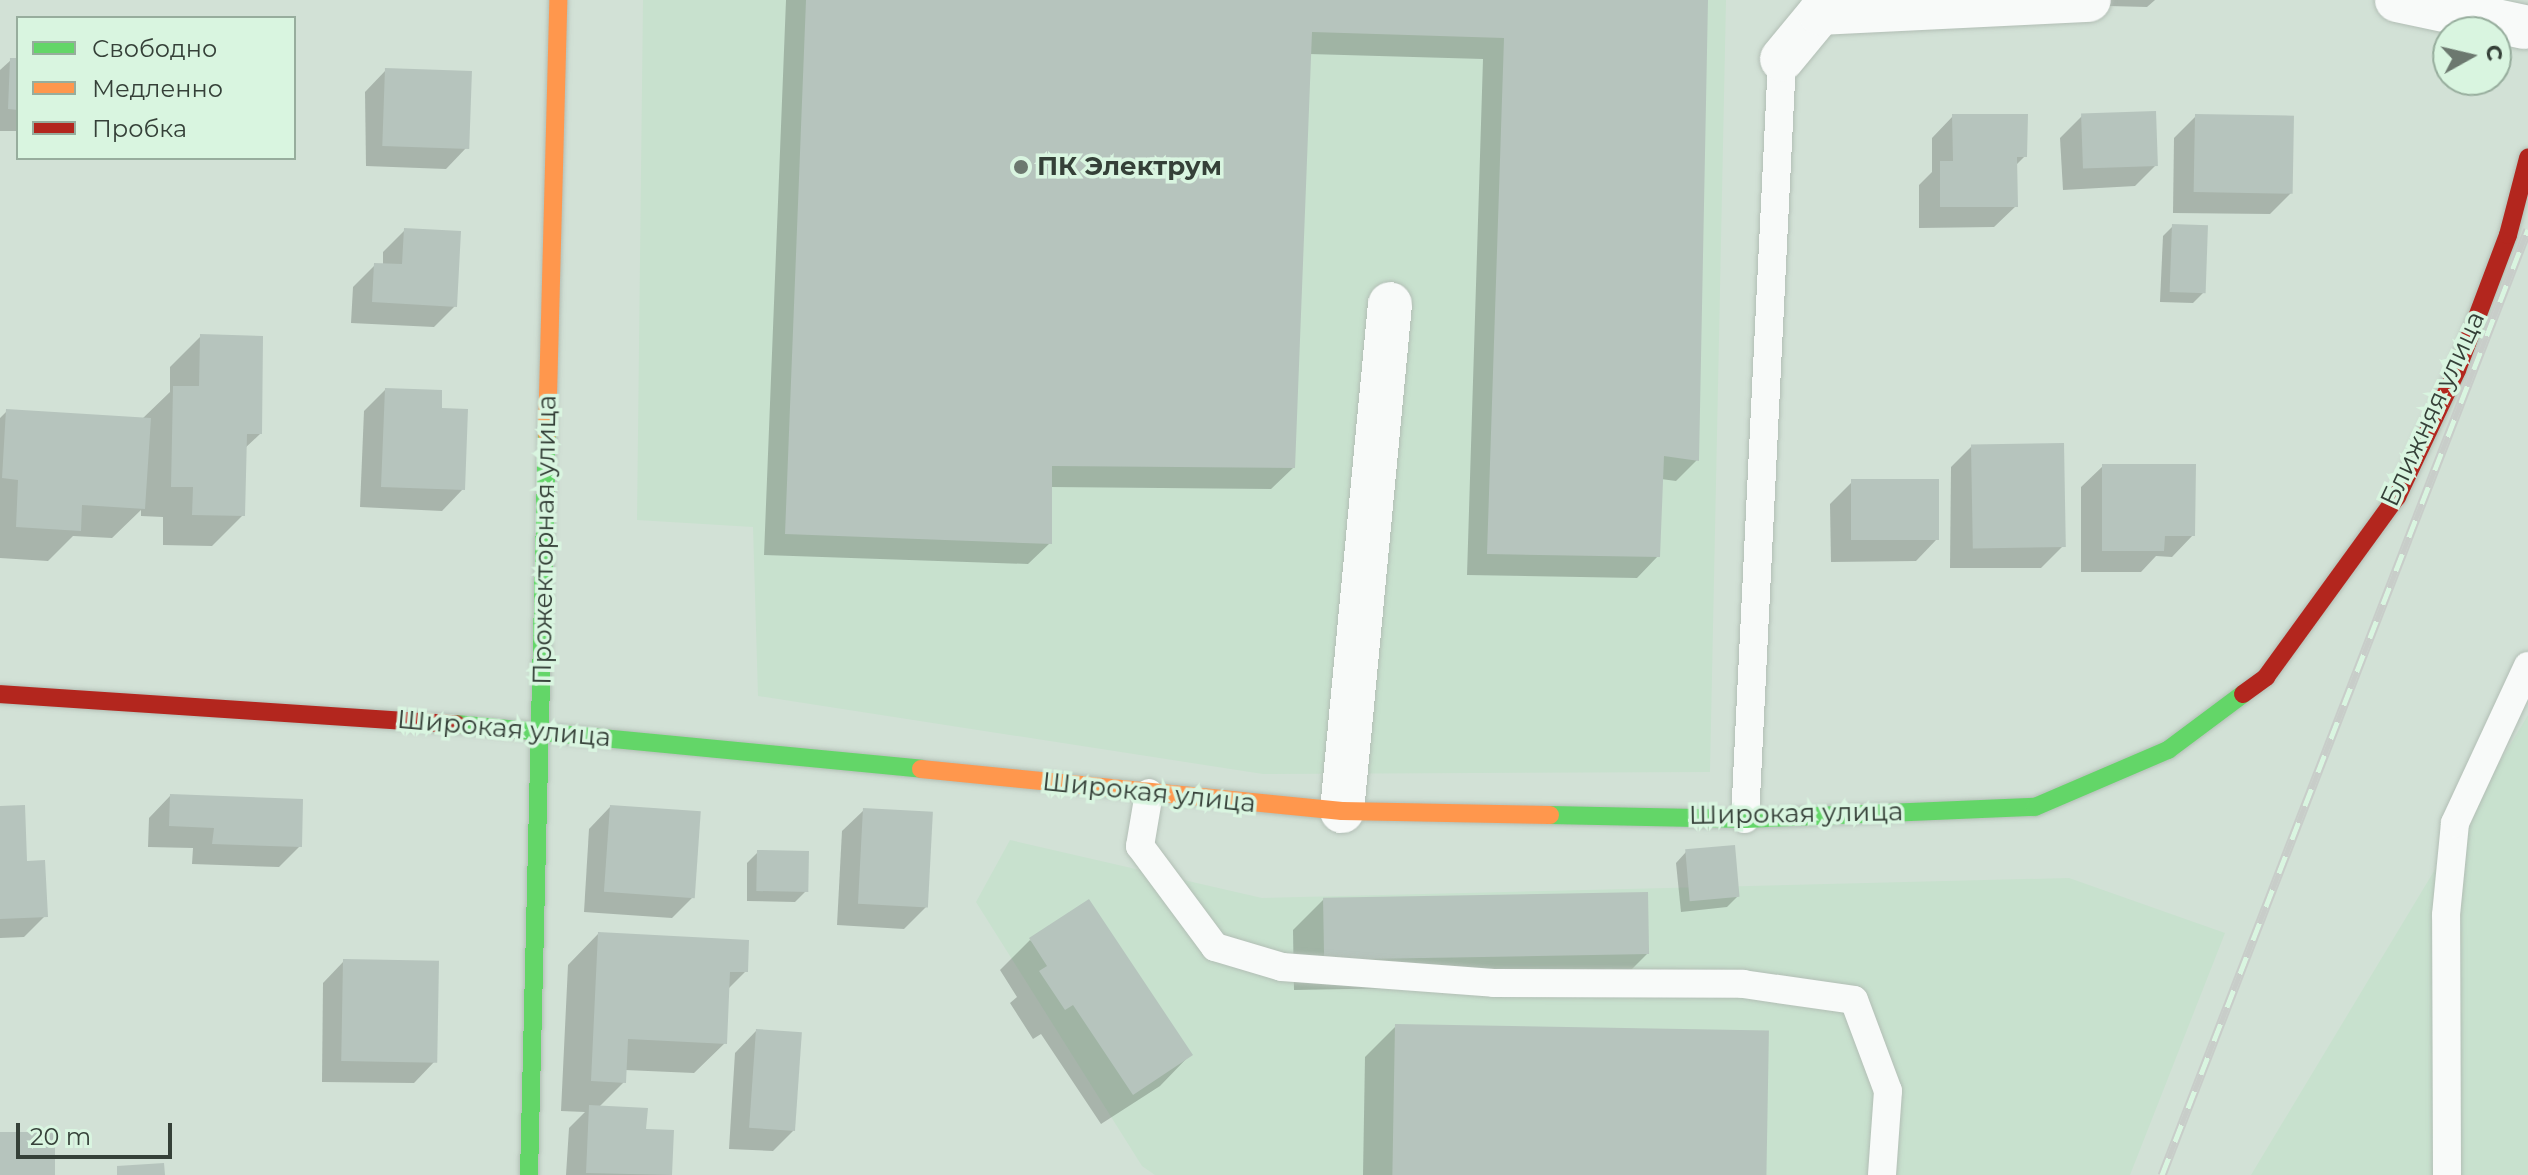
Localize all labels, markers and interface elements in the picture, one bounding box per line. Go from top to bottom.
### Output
legend [16,16,296,160]
north arrow [2432,16,2512,96]
text: Свободно [92,34,217,63]
text: С [2480,43,2509,63]
text: Медленно [92,74,223,103]
text: Пробка [92,114,187,143]
place label: ПК Электрум [1037,151,1222,183]
marker: ПК Электрум [1012,158,1030,176]
street label: Ближняя улица [2374,307,2492,511]
street label: Прожекторная улица [527,395,563,685]
street label: Широкая улица [396,704,612,754]
street label: Широкая улица [1041,766,1257,820]
street label: Широкая улица [1689,797,1903,831]
scale bar [20,1107,176,1157]
text: 20 m [30,1122,91,1151]

